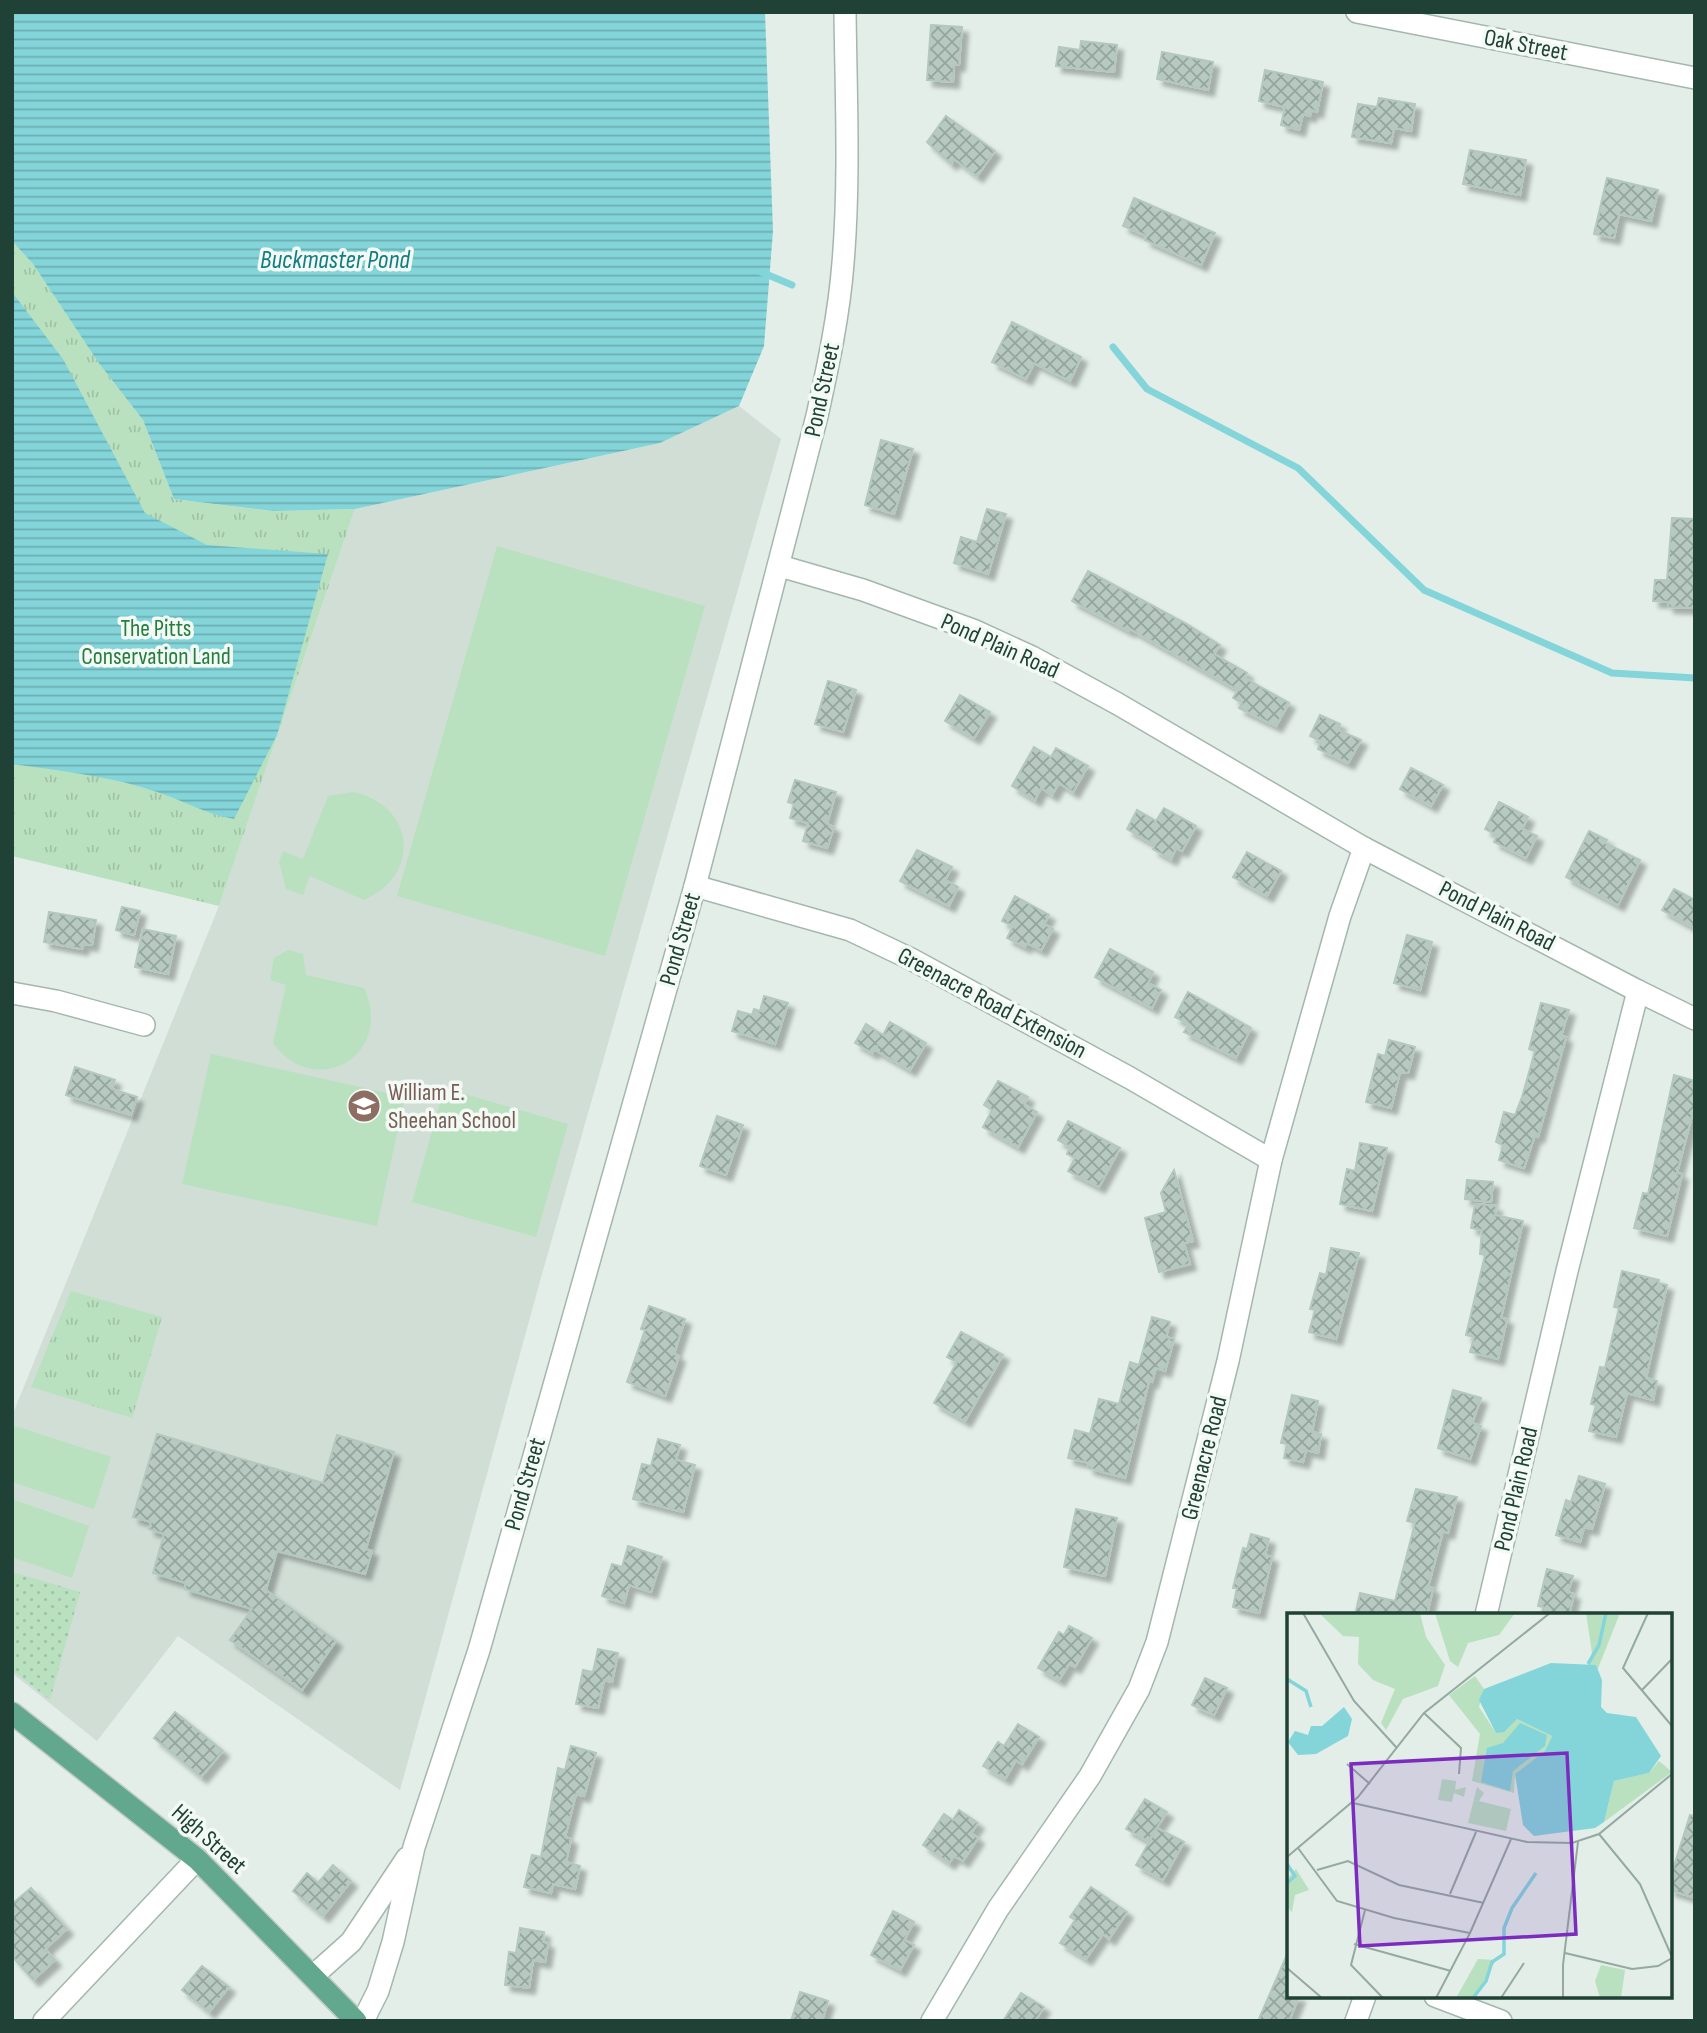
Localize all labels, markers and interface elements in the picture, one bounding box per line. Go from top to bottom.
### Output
street label: Oak Street [1482,23,1570,67]
water label: Buckmaster Pond [260,245,411,276]
street label: Pond Street [798,341,846,439]
street label: Pond Plain Road [936,607,1064,685]
park label: The Pitts Conservation Land [81,614,231,671]
street label: Pond Plain Road [1434,874,1560,958]
street label: Pond Street [653,889,707,989]
street label: Greenacre Road Extension [893,941,1091,1065]
place label: William E. Sheehan School [388,1078,516,1135]
school or university icon: William E. Sheehan School [345,1087,383,1125]
street label: Greenacre Road [1175,1393,1233,1523]
street label: Pond Plain Road [1488,1424,1544,1554]
street label: Pond Street [498,1434,552,1534]
inset map [1287,1613,1672,1998]
street label: High Street [165,1798,253,1880]

